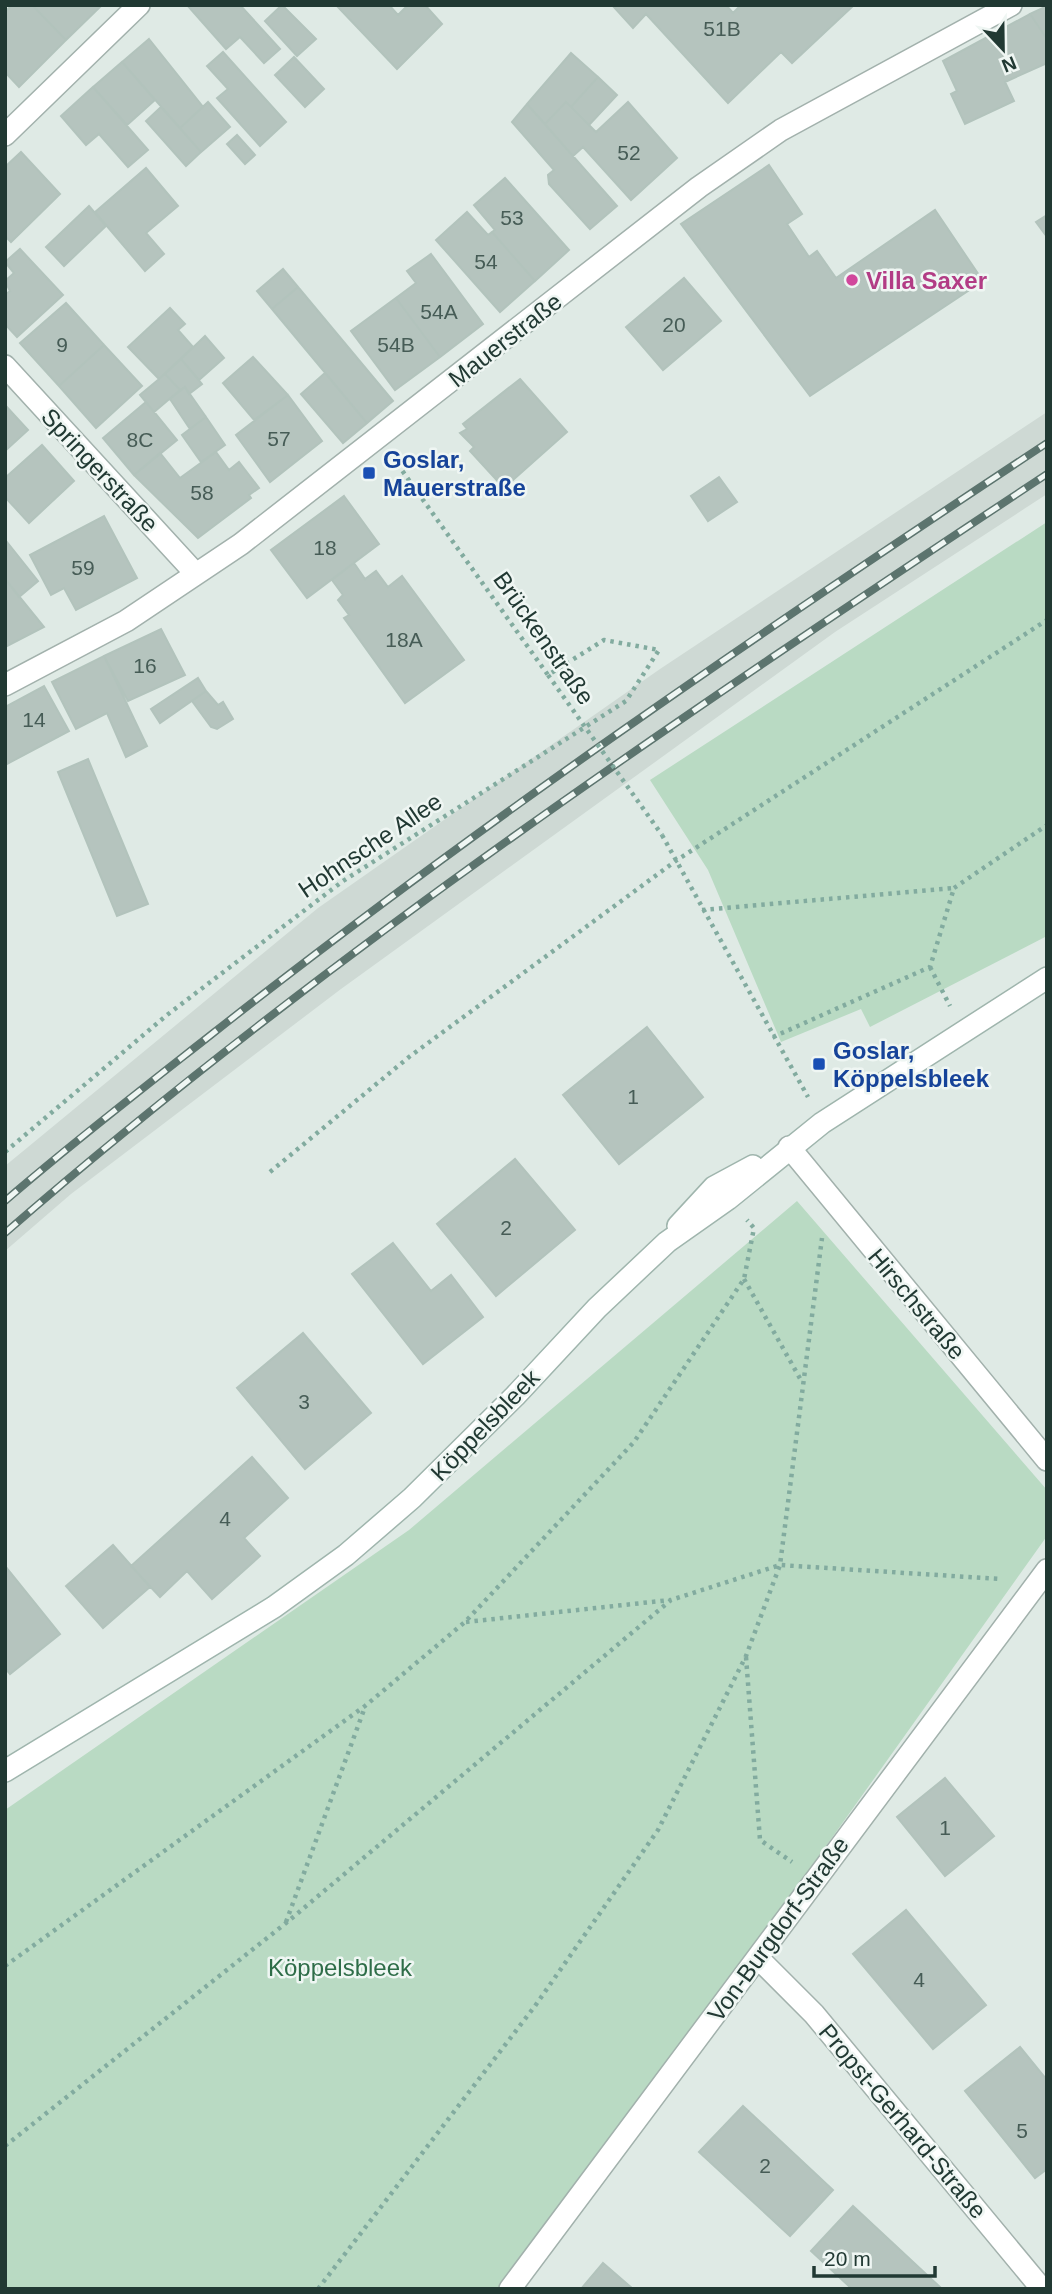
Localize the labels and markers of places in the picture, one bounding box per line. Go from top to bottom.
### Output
place label: Villa Saxer [866,267,987,294]
marker: Villa Saxer [844,272,860,288]
place label: Goslar, Mauerstraße [383,446,526,501]
marker: Goslar, Mauerstraße [361,465,377,481]
place label: Goslar, Köppelsbleek [833,1037,990,1092]
marker: Goslar, Köppelsbleek [811,1056,827,1072]

